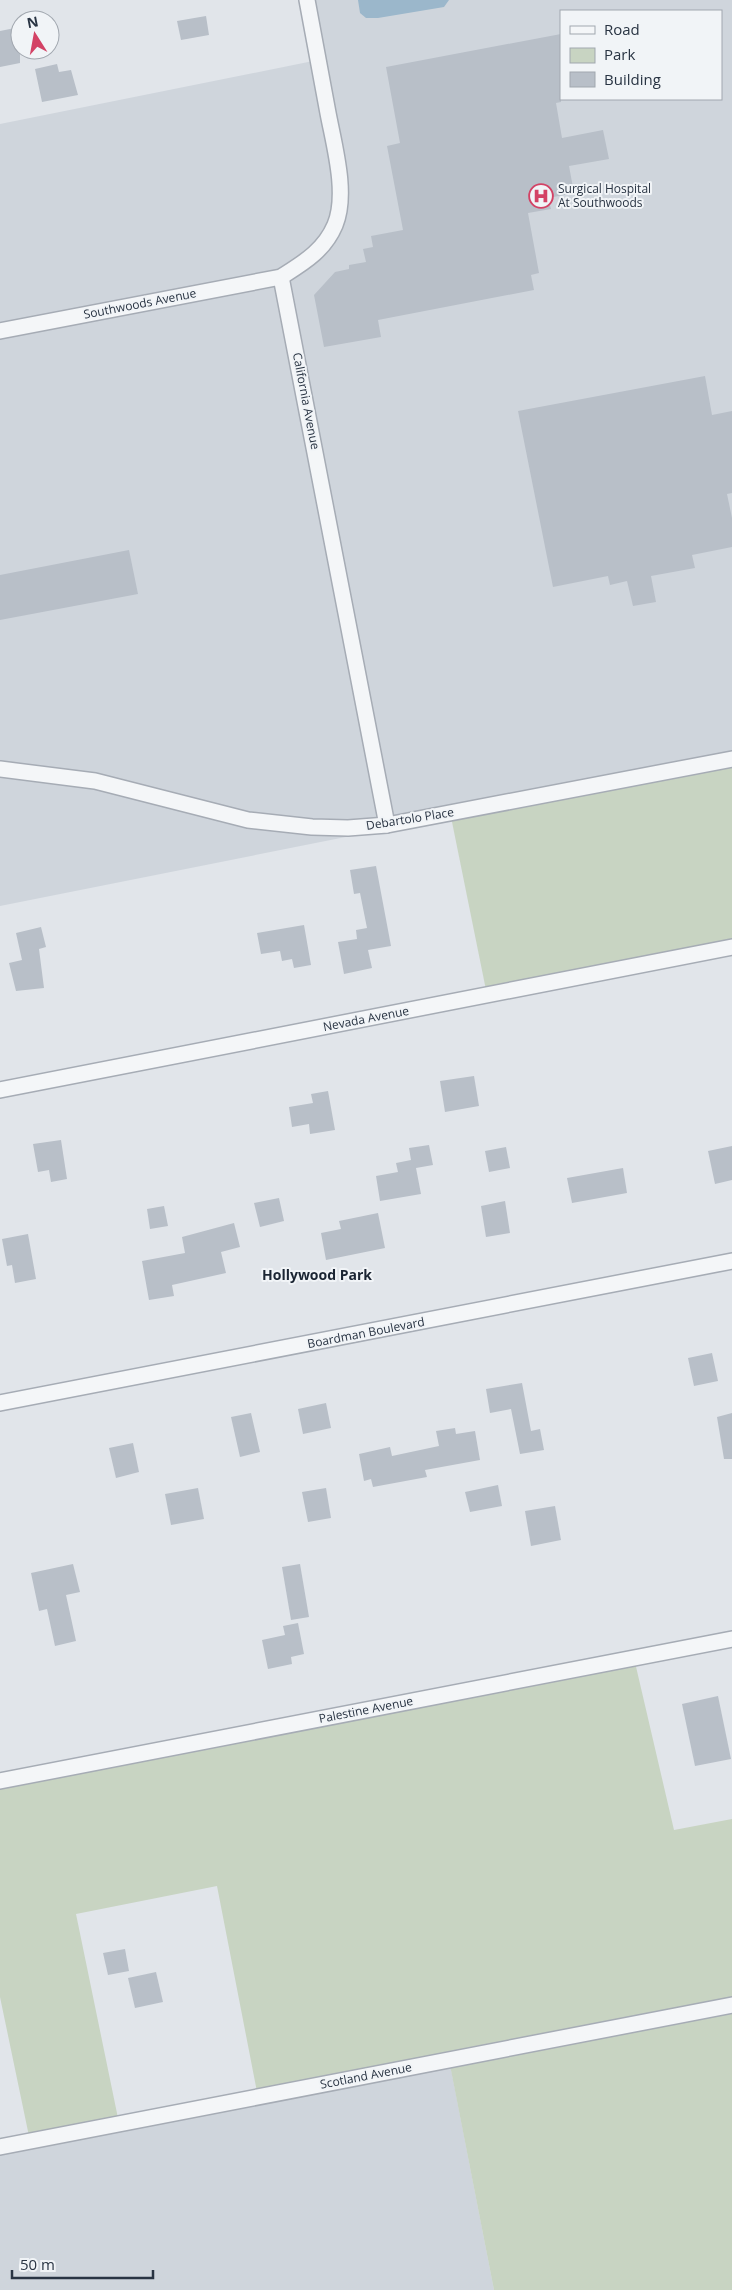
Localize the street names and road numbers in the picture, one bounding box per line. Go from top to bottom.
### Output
street label: Southwoods Avenue [82,284,198,323]
street label: California Avenue [289,351,324,451]
street label: Debartolo Place [365,803,455,834]
street label: Nevada Avenue [321,1002,411,1035]
street label: Boardman Boulevard [306,1313,426,1352]
street label: Palestine Avenue [317,1692,415,1727]
street label: Scotland Avenue [319,2058,413,2093]

